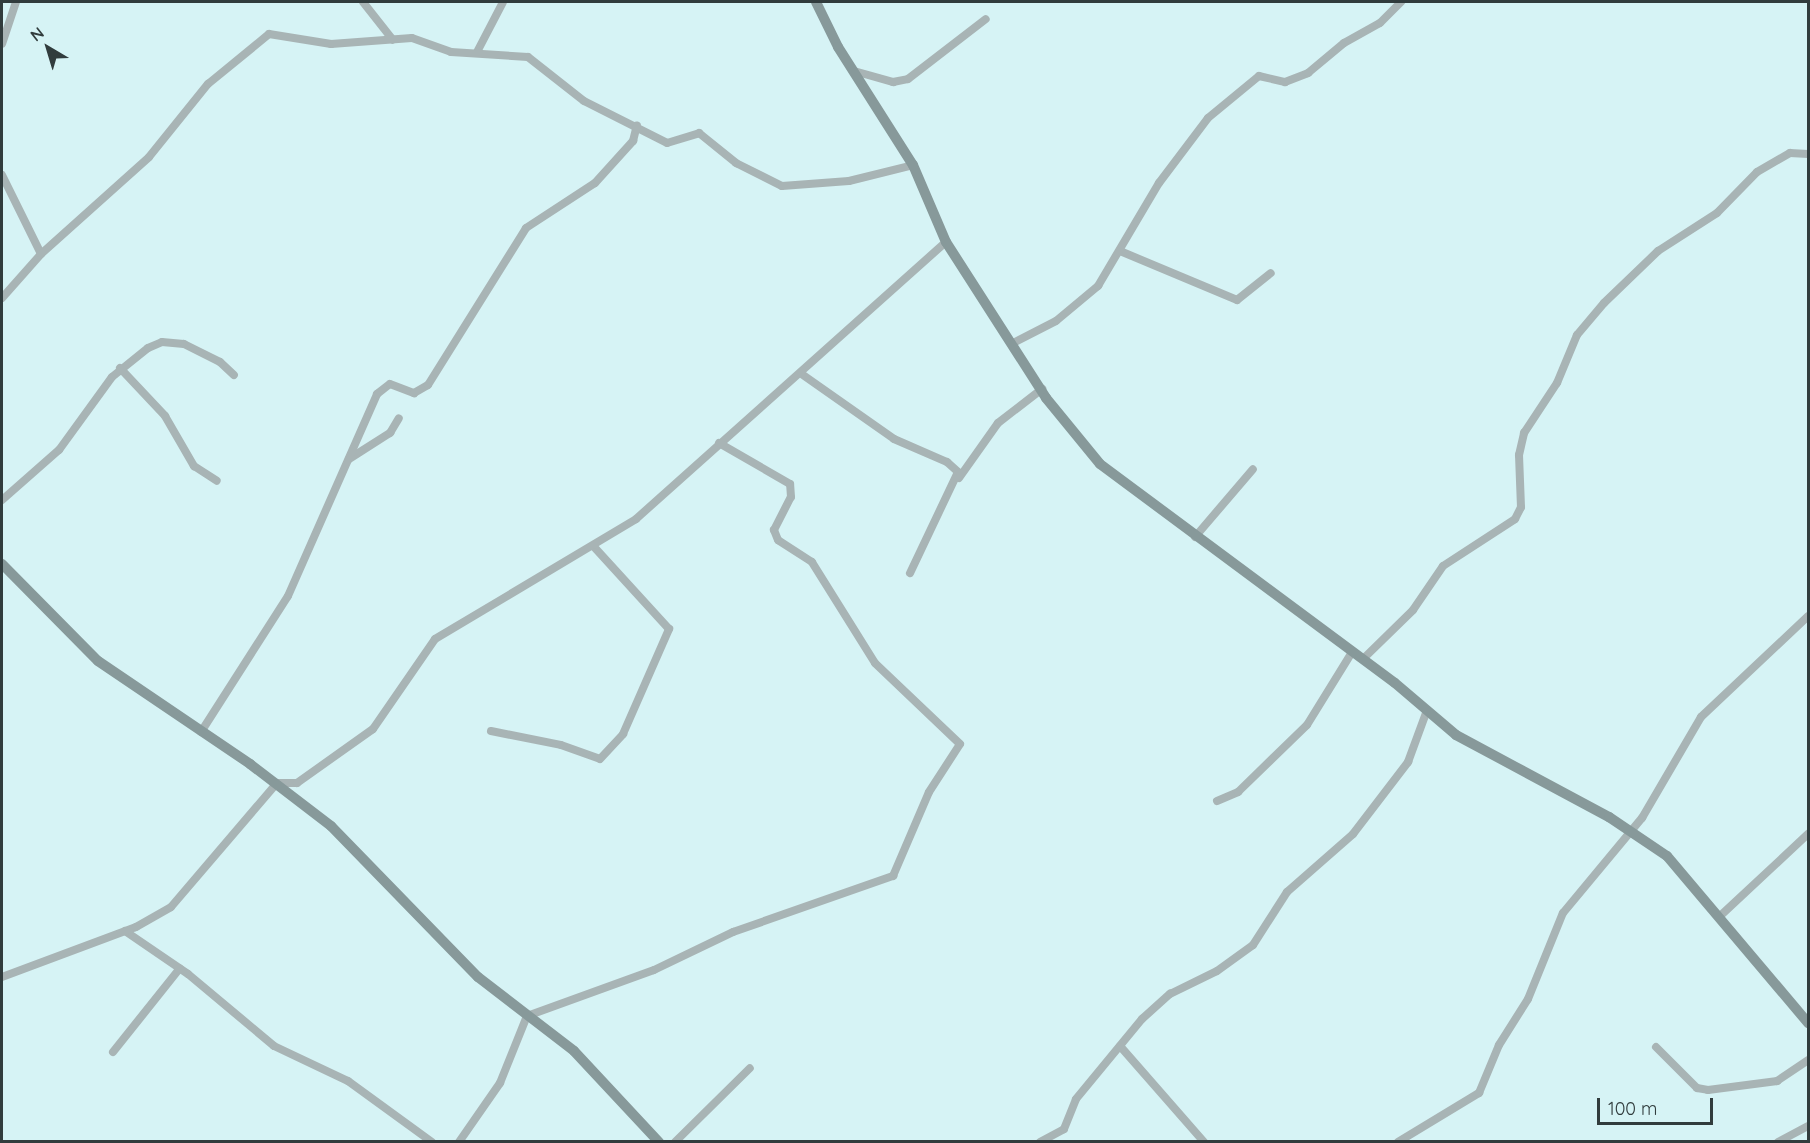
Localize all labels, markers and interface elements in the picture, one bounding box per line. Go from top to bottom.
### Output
north arrow [18,18,78,78]
text: N [26,22,48,45]
scale bar [1600,1086,1716,1124]
text: 100 m [1608,1097,1657,1120]

